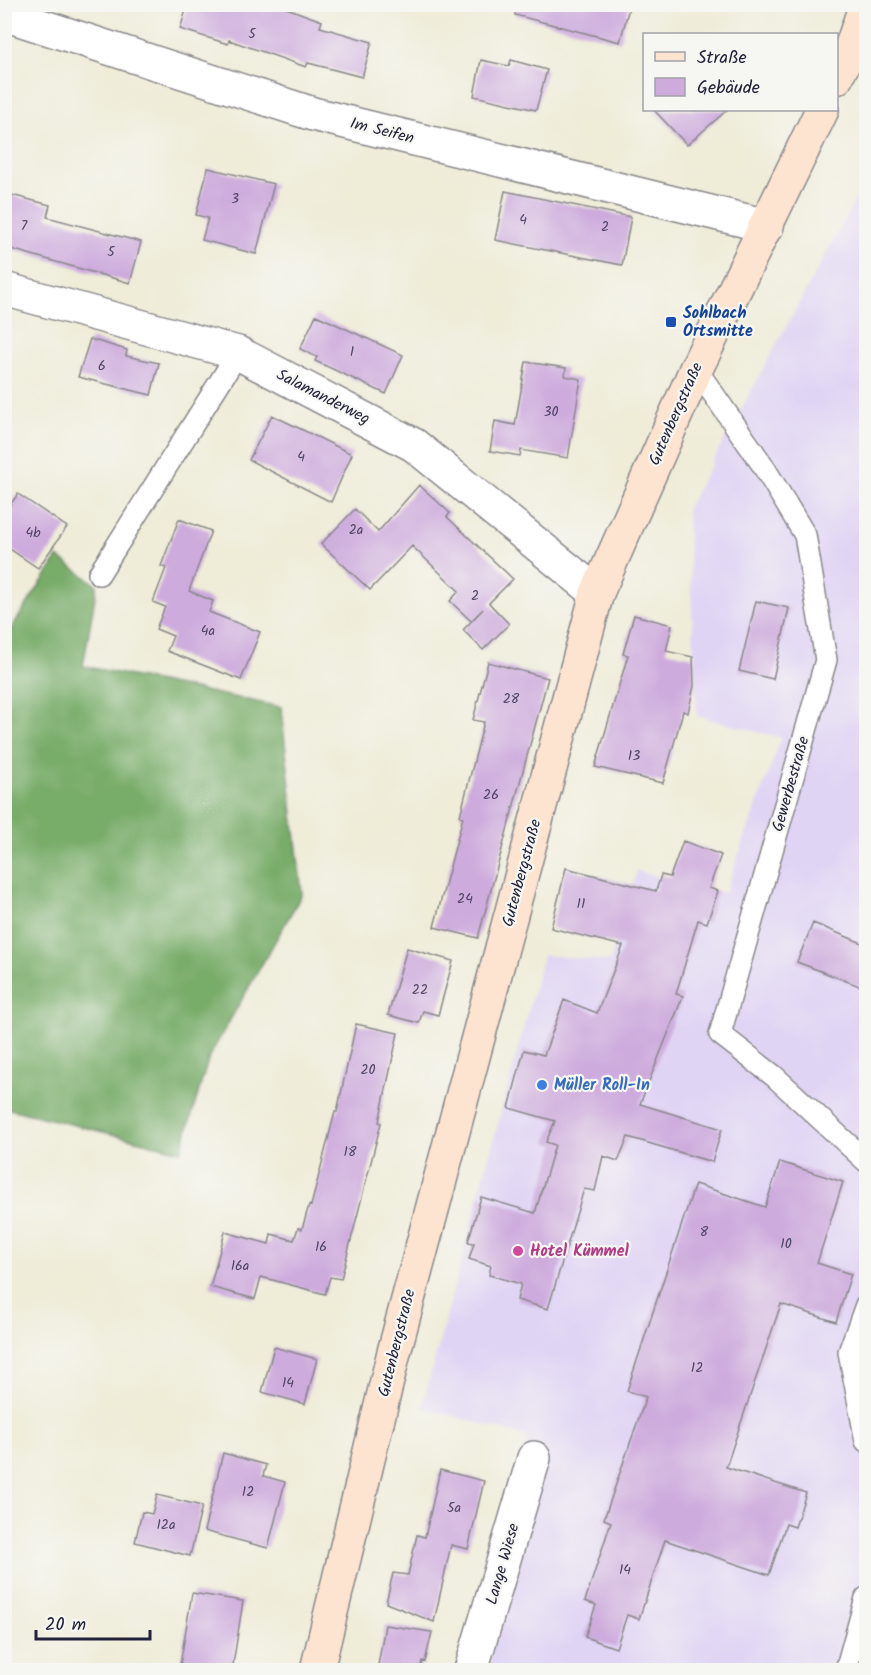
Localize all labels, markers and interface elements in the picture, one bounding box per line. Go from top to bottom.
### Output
house number: 5 [248,23,257,45]
legend [643,33,838,111]
text: Straße [697,44,747,73]
text: Gebäude [697,74,760,103]
street label: Im Seifen [347,111,417,151]
house number: 3 [231,188,239,210]
house number: 4 [519,209,527,231]
house number: 7 [21,215,28,237]
house number: 2 [601,216,609,238]
house number: 5 [107,241,116,263]
place label: Sohlbach Ortsmitte [683,301,753,344]
marker: Sohlbach Ortsmitte [664,315,678,329]
house number: 1 [350,341,354,363]
house number: 6 [98,355,106,377]
street label: Gutenbergstraße [642,359,710,469]
street label: Salamanderweg [272,363,374,431]
house number: 30 [544,401,559,423]
house number: 4 [297,446,305,468]
house number: 2a [349,519,363,541]
house number: 4b [25,522,41,544]
house number: 2 [471,585,479,607]
house number: 4a [201,620,215,642]
house number: 28 [503,688,520,710]
street label: Gewerbestraße [765,733,817,835]
house number: 13 [628,745,640,767]
house number: 26 [483,784,499,806]
street label: Gutenbergstraße [496,817,548,929]
house number: 24 [457,888,473,910]
house number: 11 [577,893,585,915]
house number: 22 [412,979,428,1001]
house number: 20 [360,1059,376,1081]
place label: Müller Roll-In [554,1073,650,1098]
marker: Müller Roll-In [535,1078,549,1092]
house number: 18 [344,1141,357,1163]
house number: 8 [700,1221,709,1243]
house number: 10 [780,1233,792,1255]
house number: 16 [315,1236,327,1258]
place label: Hotel Kümmel [530,1239,629,1264]
marker: Hotel Kümmel [511,1244,525,1258]
house number: 16a [231,1255,249,1277]
street label: Gutenbergstraße [372,1286,422,1400]
house number: 12 [691,1357,703,1379]
house number: 14 [282,1372,294,1394]
house number: 12 [242,1481,254,1503]
house number: 5a [447,1497,461,1519]
house number: 12a [156,1514,176,1536]
street label: Lange Wiese [479,1520,527,1608]
house number: 14 [619,1559,631,1581]
scale bar [36,1603,150,1641]
text: 20 m [45,1611,86,1640]

